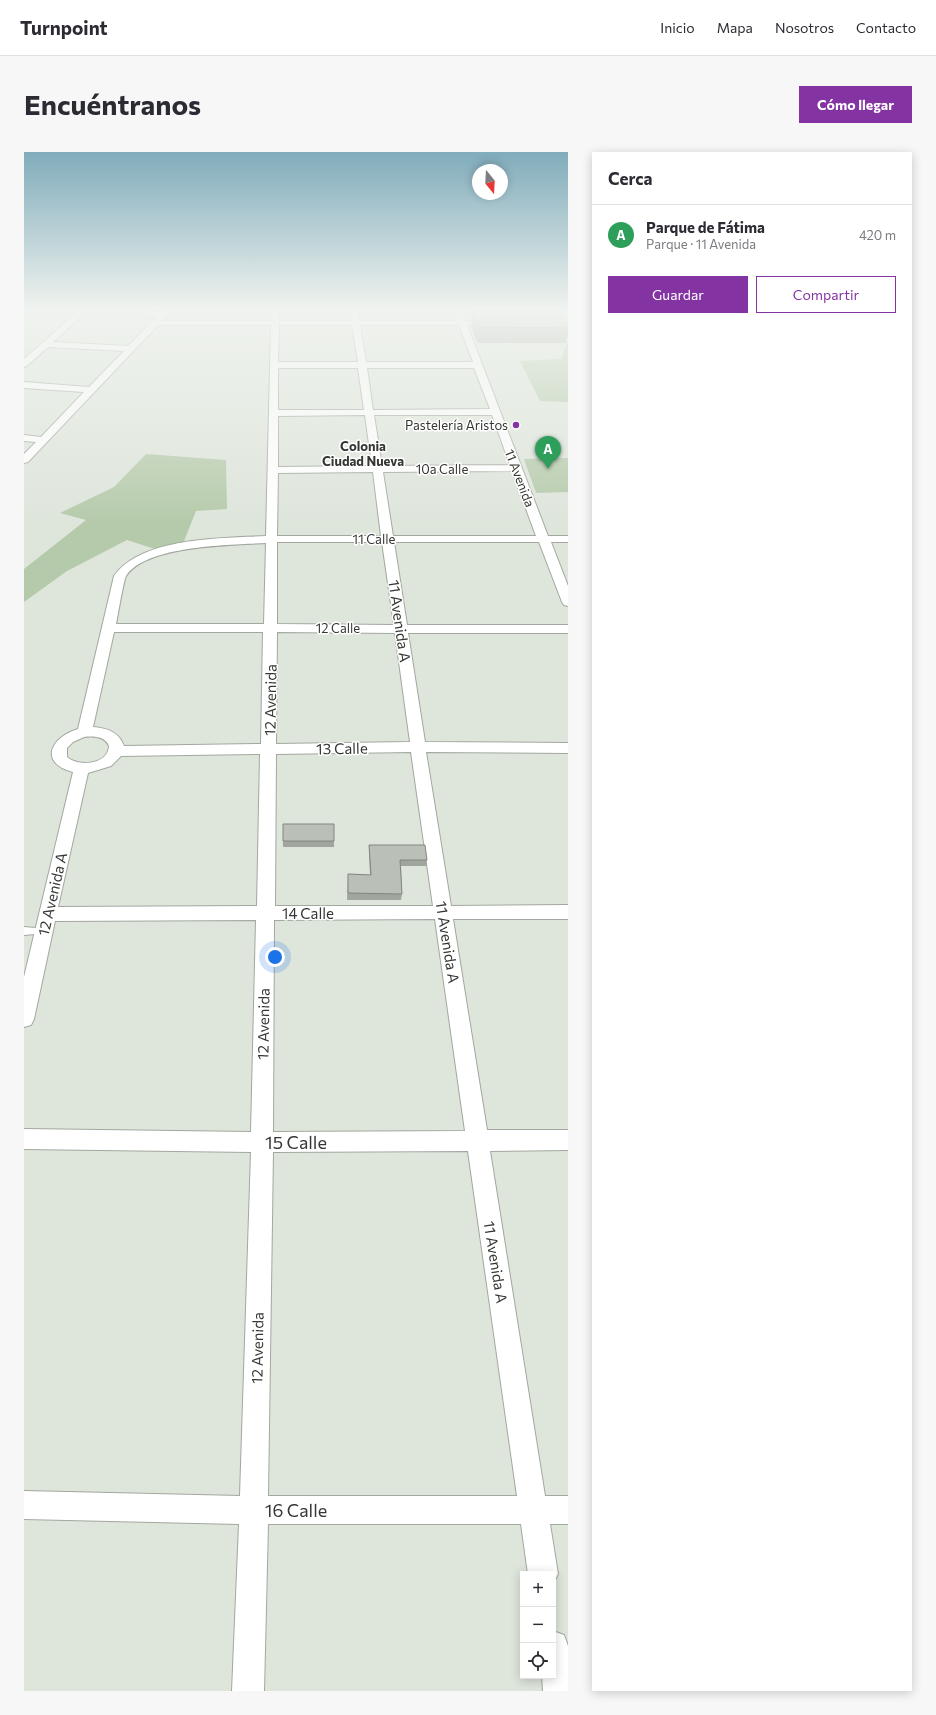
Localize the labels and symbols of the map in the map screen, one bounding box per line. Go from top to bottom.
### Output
north arrow [472,164,508,200]
place label: Pastelería Aristos [405,417,508,433]
marker: Pastelería Aristos [511,420,521,430]
pin: A [535,436,561,469]
district label: Colonia Ciudad Nueva [322,438,404,469]
street label: 11 Avenida [502,447,538,509]
street label: 10a Calle [416,461,468,477]
street label: 11 Calle [353,531,396,547]
street label: 11 Avenida A [385,579,415,663]
street label: 12 Calle [316,620,360,636]
street label: 12 Avenida [260,664,280,736]
street label: 13 Calle [316,739,368,757]
street label: 12 Avenida A [34,851,70,937]
street label: 11 Avenida A [433,900,463,984]
street label: 14 Calle [282,904,334,922]
your location [265,947,285,967]
street label: 12 Avenida [253,988,273,1060]
street label: 15 Calle [265,1131,327,1153]
street label: 11 Avenida A [481,1220,511,1304]
street label: 12 Avenida [247,1312,267,1384]
street label: 16 Calle [265,1499,327,1521]

